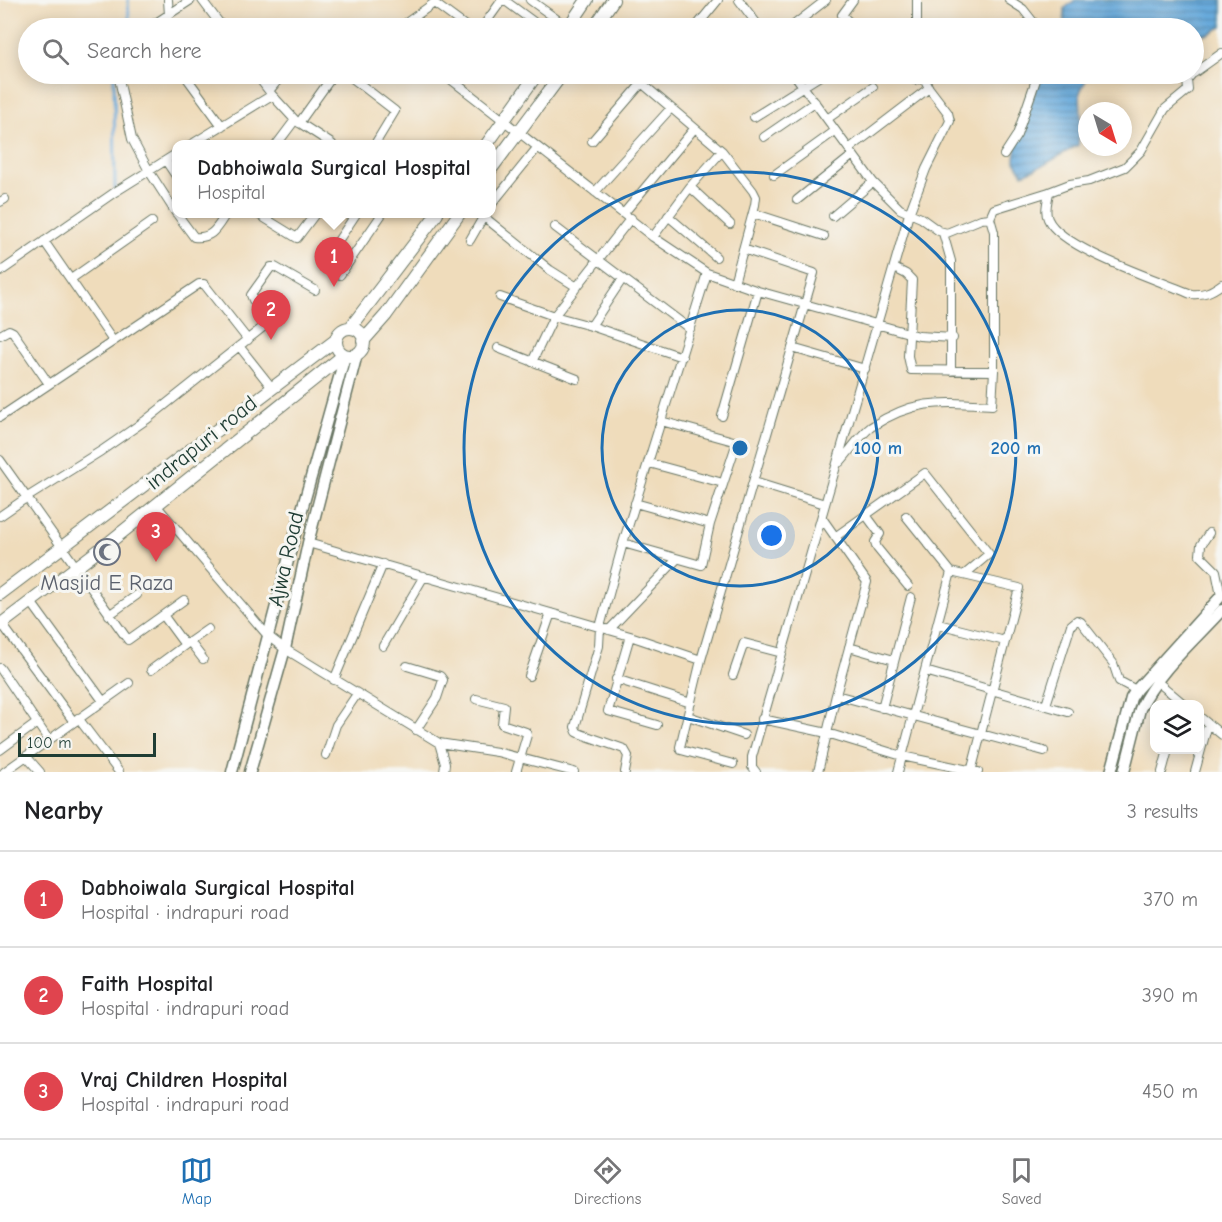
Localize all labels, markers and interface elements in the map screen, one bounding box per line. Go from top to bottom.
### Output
search box [18,18,1204,84]
icon: search [39,35,72,68]
text: Search here [87,38,202,64]
north arrow [1078,102,1132,156]
popup [172,140,496,218]
text: Dabhoiwala Surgical Hospital [197,155,471,181]
text: Hospital [197,181,265,204]
pin: 1 [314,238,354,287]
pin: 2 [252,290,290,340]
street label: indrapuri road [141,390,262,496]
centre of rings [730,438,750,458]
text: 100 m [854,438,902,459]
text: 200 m [991,438,1041,459]
street label: Ajwa Road [262,509,310,609]
pin: 3 [136,512,176,562]
your location [757,521,786,550]
mosque icon: Masjid E Raza [92,537,122,567]
place label: Masjid E Raza [40,570,174,596]
map controls [1150,700,1204,754]
button: layers [1150,700,1204,754]
scale bar [18,730,156,758]
text: 100 m [27,734,71,752]
text: Nearby [24,796,103,826]
text: 3 results [1127,800,1198,823]
text: Dabhoiwala Surgical Hospital [81,875,355,901]
text: 1 [40,888,47,911]
text: 370 m [1143,888,1198,911]
text: Hospital · indrapuri road [81,901,289,924]
text: Faith Hospital [81,971,213,997]
text: 2 [39,984,48,1007]
text: 390 m [1142,984,1198,1007]
text: Hospital · indrapuri road [81,997,289,1020]
text: Vraj Children Hospital [81,1067,288,1093]
text: 3 [39,1080,48,1103]
text: 450 m [1142,1080,1198,1103]
text: Hospital · indrapuri road [81,1093,289,1116]
tab: Map [180,1154,213,1208]
tab: Directions [574,1154,641,1208]
tab: Saved [1002,1154,1042,1208]

